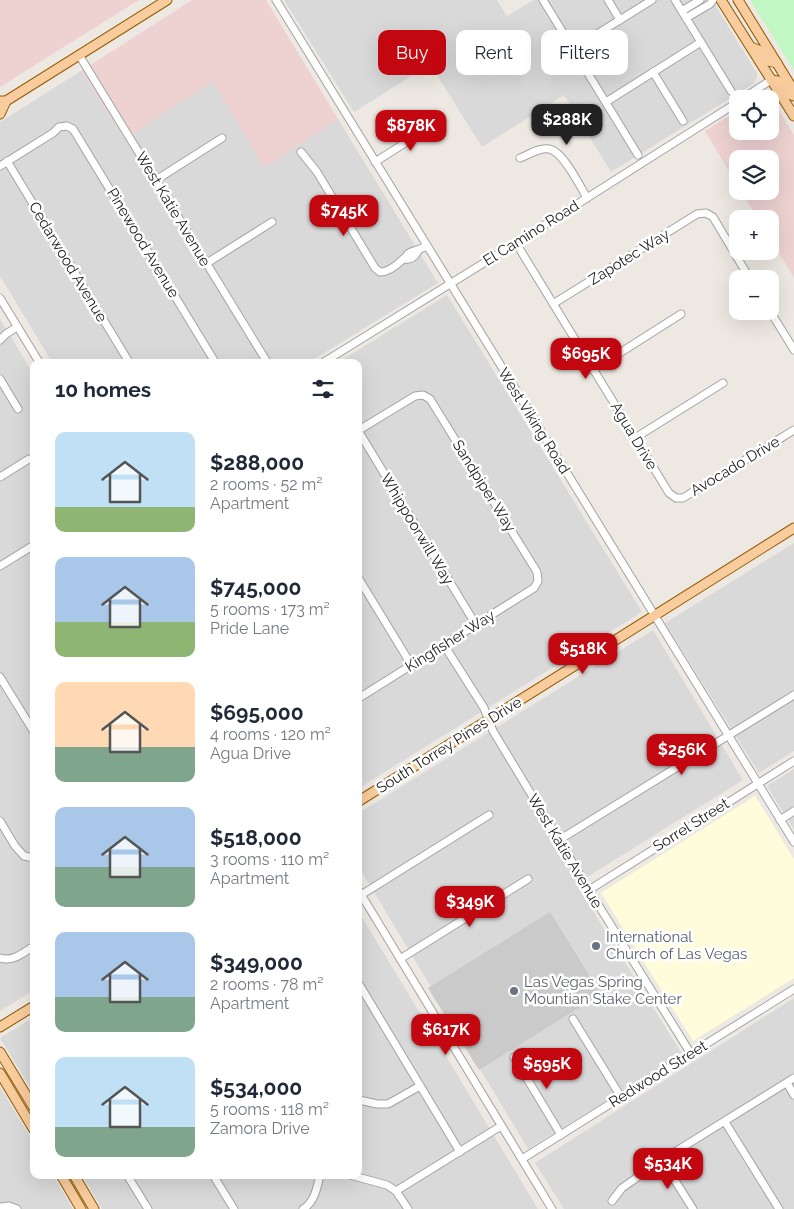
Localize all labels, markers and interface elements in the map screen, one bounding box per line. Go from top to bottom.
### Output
chip: Buy [378,30,446,75]
chip: Rent [456,30,531,75]
chip: Filters [541,30,628,75]
map controls [729,90,779,320]
button: locate [729,90,779,140]
pin: $288K [532,104,602,146]
pin: $878K [376,110,446,152]
text: $288K [542,110,592,129]
text: $878K [386,116,436,135]
street label: West Katie Avenue [132,148,214,270]
button: layers [729,150,779,200]
street label: Pinewood Avenue [103,185,183,301]
pin: $745K [309,194,379,237]
street label: El Camino Road [480,196,582,270]
street label: Cedarwood Avenue [25,199,111,325]
text: $745K [320,201,368,220]
button: + [729,210,779,260]
street label: Zapotec Way [585,225,673,289]
button: − [729,270,779,320]
pin: $695K [551,338,621,380]
text: $695K [562,344,610,363]
street label: West Viking Road [494,365,574,477]
icon: filters [309,375,337,403]
text: 10 homes [55,377,151,402]
street label: Agua Drive [607,399,661,473]
street label: Avocado Drive [687,432,783,500]
street label: Sandpiper Way [449,437,519,535]
text: $288,000 [210,450,304,475]
icon: home [95,452,155,512]
street label: Whippoorwill Way [377,470,457,588]
text: 2 rooms · 52 m² [210,475,322,494]
text: Apartment [210,494,289,513]
text: $745,000 [210,575,301,600]
icon: home [95,577,155,637]
text: 5 rooms · 173 m² [210,600,330,619]
street label: Kingfisher Way [402,606,498,676]
text: Pride Lane [210,619,289,638]
pin: $518K [548,632,618,675]
text: $518K [559,639,607,658]
street label: South Torrey Pines Drive [373,693,525,797]
text: $695,000 [210,700,304,725]
icon: home [95,702,155,762]
text: 4 rooms · 120 m² [210,725,331,744]
pin: $256K [647,734,717,776]
text: $256K [658,740,706,759]
text: Agua Drive [210,744,291,763]
street label: West Katie Avenue [524,790,606,912]
street label: Sorrel Street [650,795,732,855]
text: $518,000 [210,825,302,850]
icon: home [95,827,155,887]
text: 3 rooms · 110 m² [210,850,329,869]
text: Apartment [210,869,289,888]
pin: $349K [435,886,505,928]
text: $349K [446,892,494,911]
place label: International Church of Las Vegas [606,928,747,963]
marker: International Church of Las Vegas [590,940,602,952]
text: $349,000 [210,950,303,975]
icon: home [95,952,155,1012]
place label: Las Vegas Spring Mountian Stake Center [524,973,682,1008]
text: 2 rooms · 78 m² [210,975,323,994]
marker: Las Vegas Spring Mountian Stake Center [508,985,520,997]
text: Apartment [210,994,289,1013]
pin: $617K [411,1014,481,1056]
text: $617K [422,1020,470,1039]
street label: Redwood Street [606,1037,710,1111]
pin: $595K [512,1048,582,1090]
text: $595K [523,1054,571,1073]
text: $534,000 [210,1075,302,1100]
icon: home [95,1077,155,1137]
text: 5 rooms · 118 m² [210,1100,329,1119]
text: Zamora Drive [210,1119,310,1138]
pin: $534K [633,1148,703,1190]
text: $534K [644,1154,692,1173]

